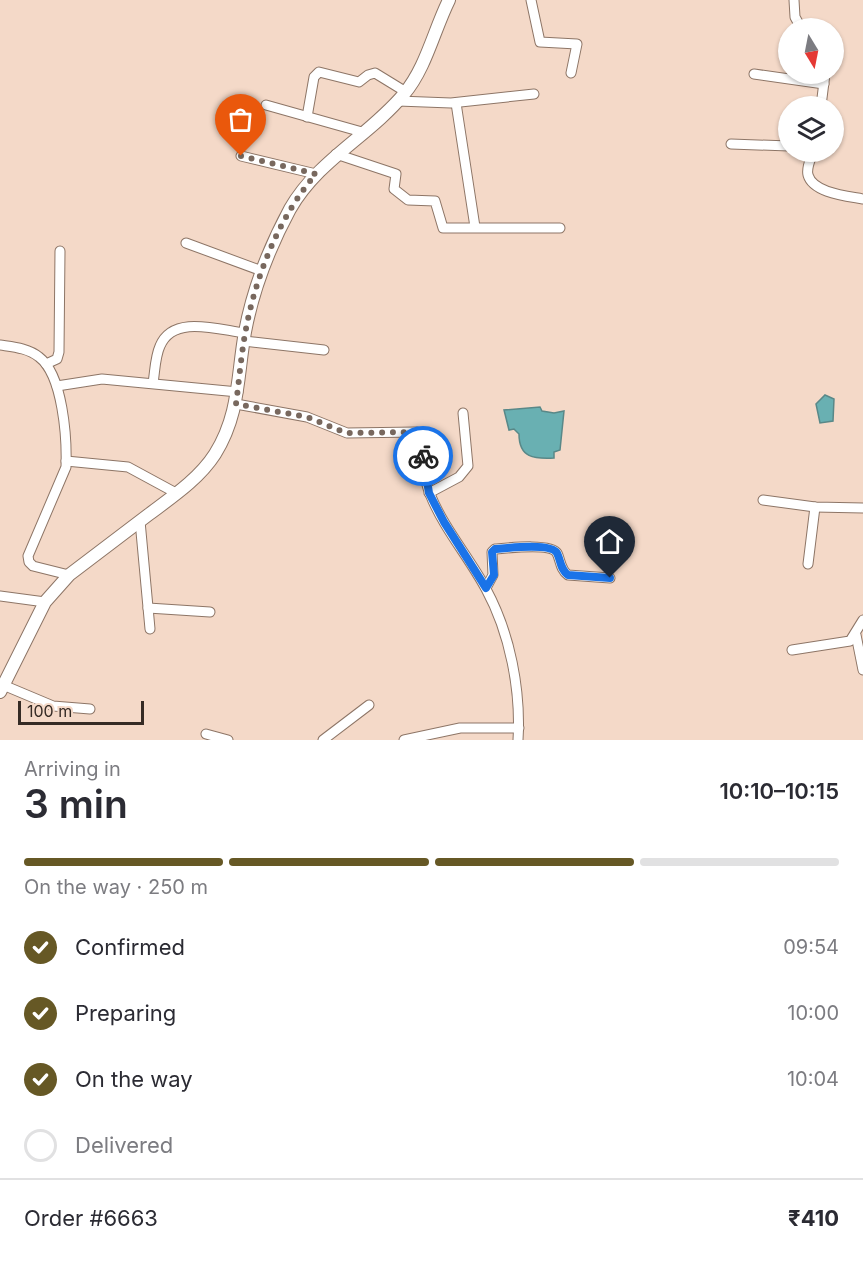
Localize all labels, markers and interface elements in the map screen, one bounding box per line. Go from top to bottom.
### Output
north arrow [778,18,844,84]
map controls [778,18,844,162]
pin [215,94,266,156]
button: layers [778,96,844,162]
icon: bag [224,103,257,136]
courier [393,426,453,486]
icon: bike [407,440,440,473]
pin [584,516,635,578]
icon: home [593,525,626,558]
scale bar [18,698,144,726]
text: 100 m [27,701,72,721]
text: Arriving in [24,757,121,781]
text: 10:10–10:15 [719,778,839,804]
text: 3 min [24,780,128,827]
text: On the way · 250 m [24,875,208,899]
icon: check [24,931,57,964]
text: Confirmed [75,934,185,960]
text: 09:54 [783,935,839,959]
icon: check [24,997,57,1030]
text: Preparing [75,1000,176,1026]
text: 10:00 [787,1001,839,1025]
icon: check [24,1063,57,1096]
text: On the way [75,1066,193,1092]
text: 10:04 [787,1067,839,1091]
text: Delivered [75,1132,173,1158]
text: Order #6663 [24,1205,158,1231]
text: ₹410 [788,1205,839,1231]

